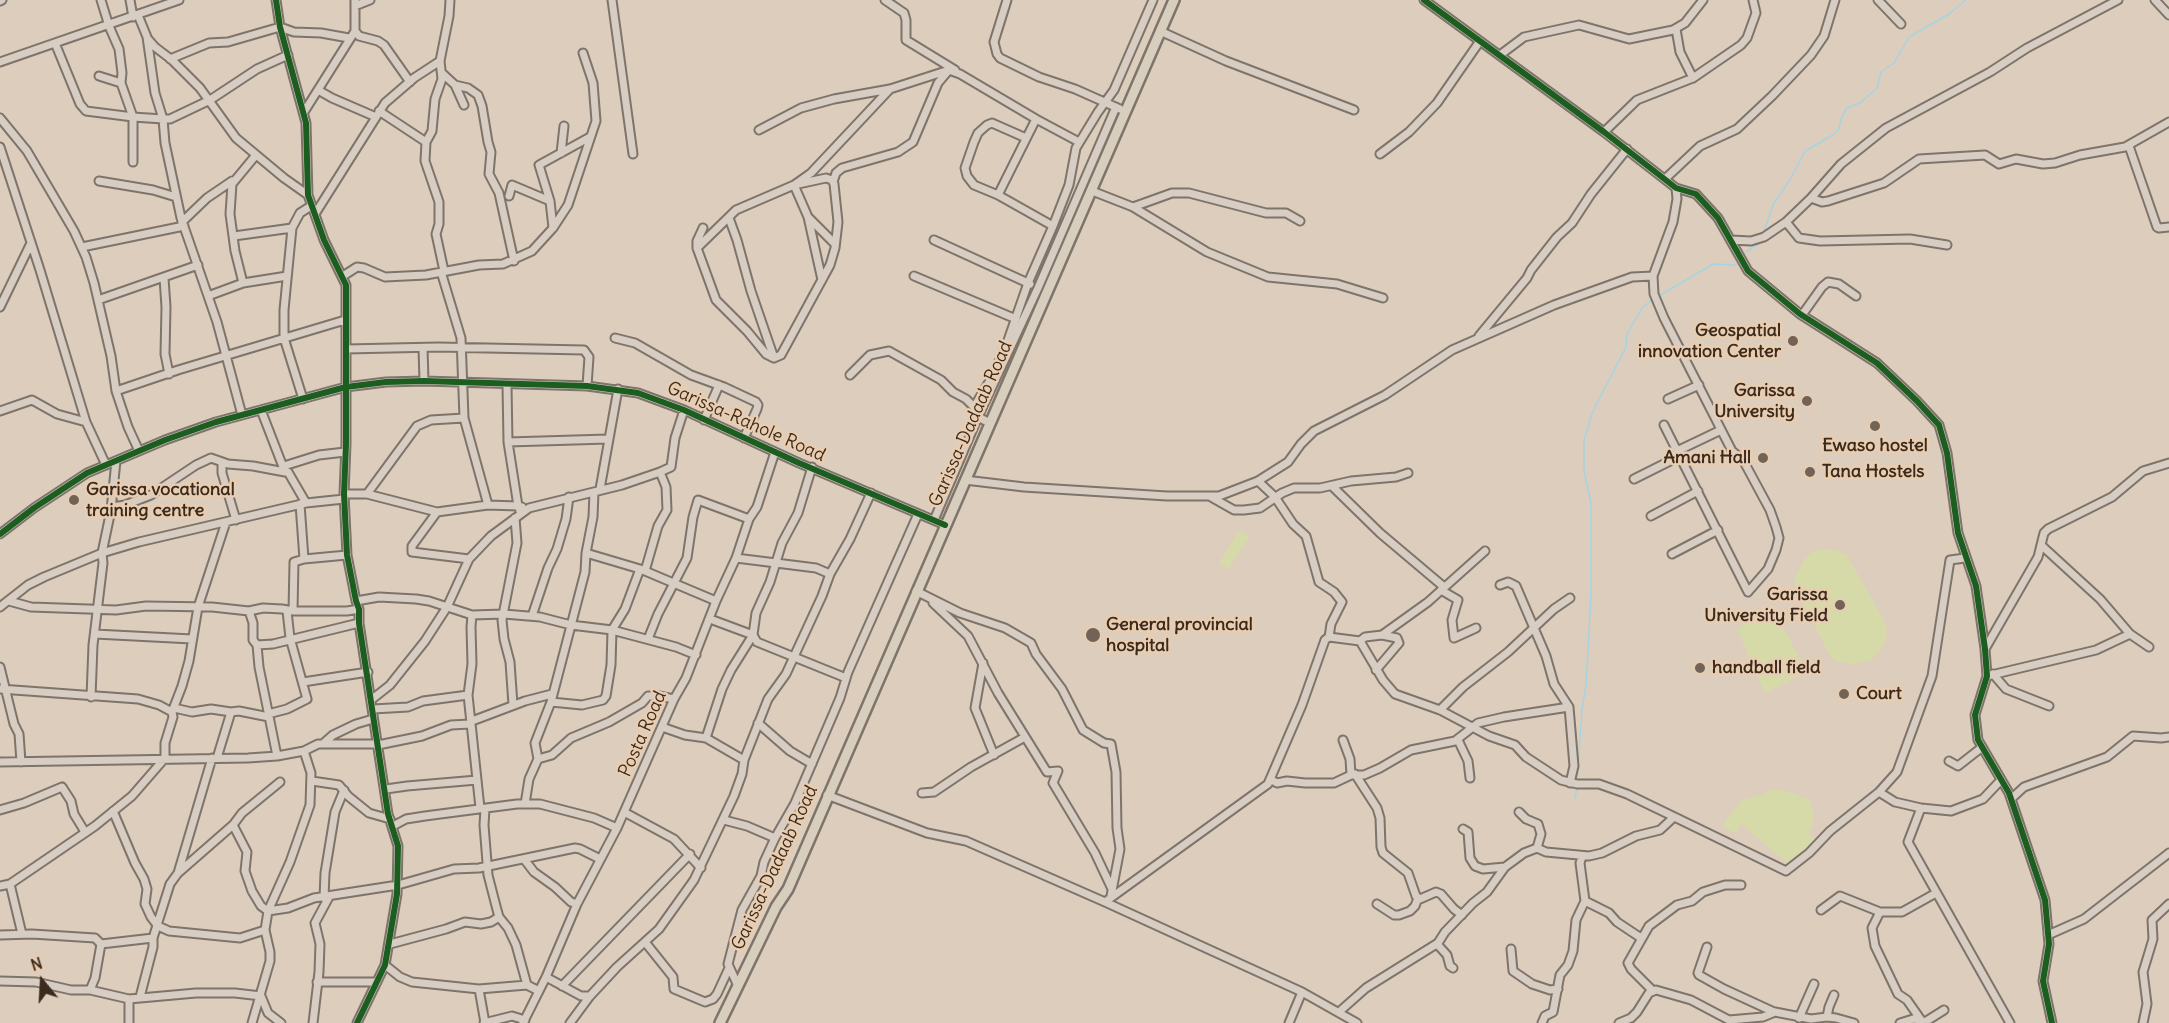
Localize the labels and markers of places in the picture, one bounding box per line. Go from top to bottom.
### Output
place label: Geospatial innovation Center [1638,320,1781,362]
marker: Geospatial innovation Center [1786,334,1800,348]
place label: Garissa University [1714,380,1795,422]
marker: Garissa University [1800,394,1814,408]
marker: Ewaso hostel [1868,419,1882,433]
place label: Ewaso hostel [1822,435,1928,457]
place label: Amani Hall [1663,447,1751,469]
marker: Amani Hall [1756,451,1770,465]
place label: Tana Hostels [1822,461,1925,483]
marker: Tana Hostels [1803,465,1817,479]
place label: Garissa vocational training centre [86,479,235,522]
marker: Garissa vocational training centre [67,493,81,507]
place label: Garissa University Field [1704,584,1828,626]
marker: Garissa University Field [1833,598,1847,612]
place label: General provincial hospital [1106,614,1253,656]
marker: General provincial hospital [1084,626,1102,644]
place label: handball field [1712,657,1820,679]
marker: handball field [1693,661,1707,675]
place label: Court [1856,683,1902,705]
marker: Court [1837,687,1851,701]

